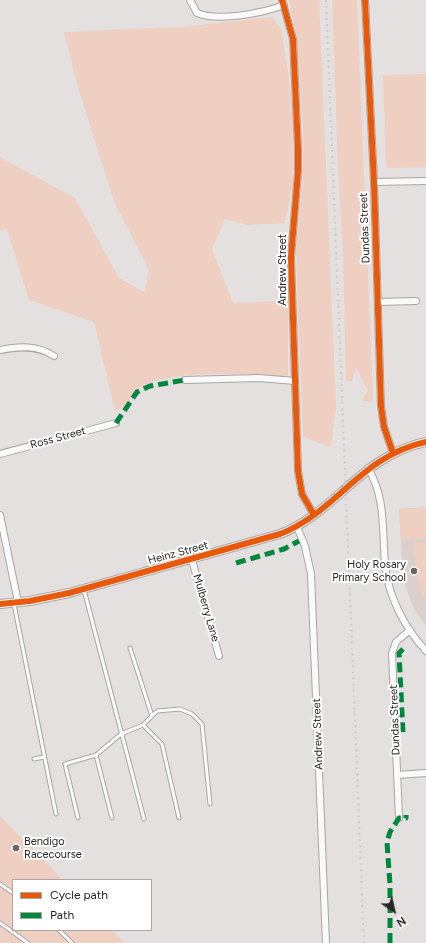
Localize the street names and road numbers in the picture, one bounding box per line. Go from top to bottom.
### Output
street label: Dundas Street [357,193,373,263]
street label: Andrew Street [276,234,290,306]
street label: Ross Street [29,424,87,452]
street label: Heinz Street [146,539,210,567]
street label: Mulberry Lane [190,573,222,643]
street label: Dundas Street [387,685,403,755]
street label: Andrew Street [310,698,326,770]

